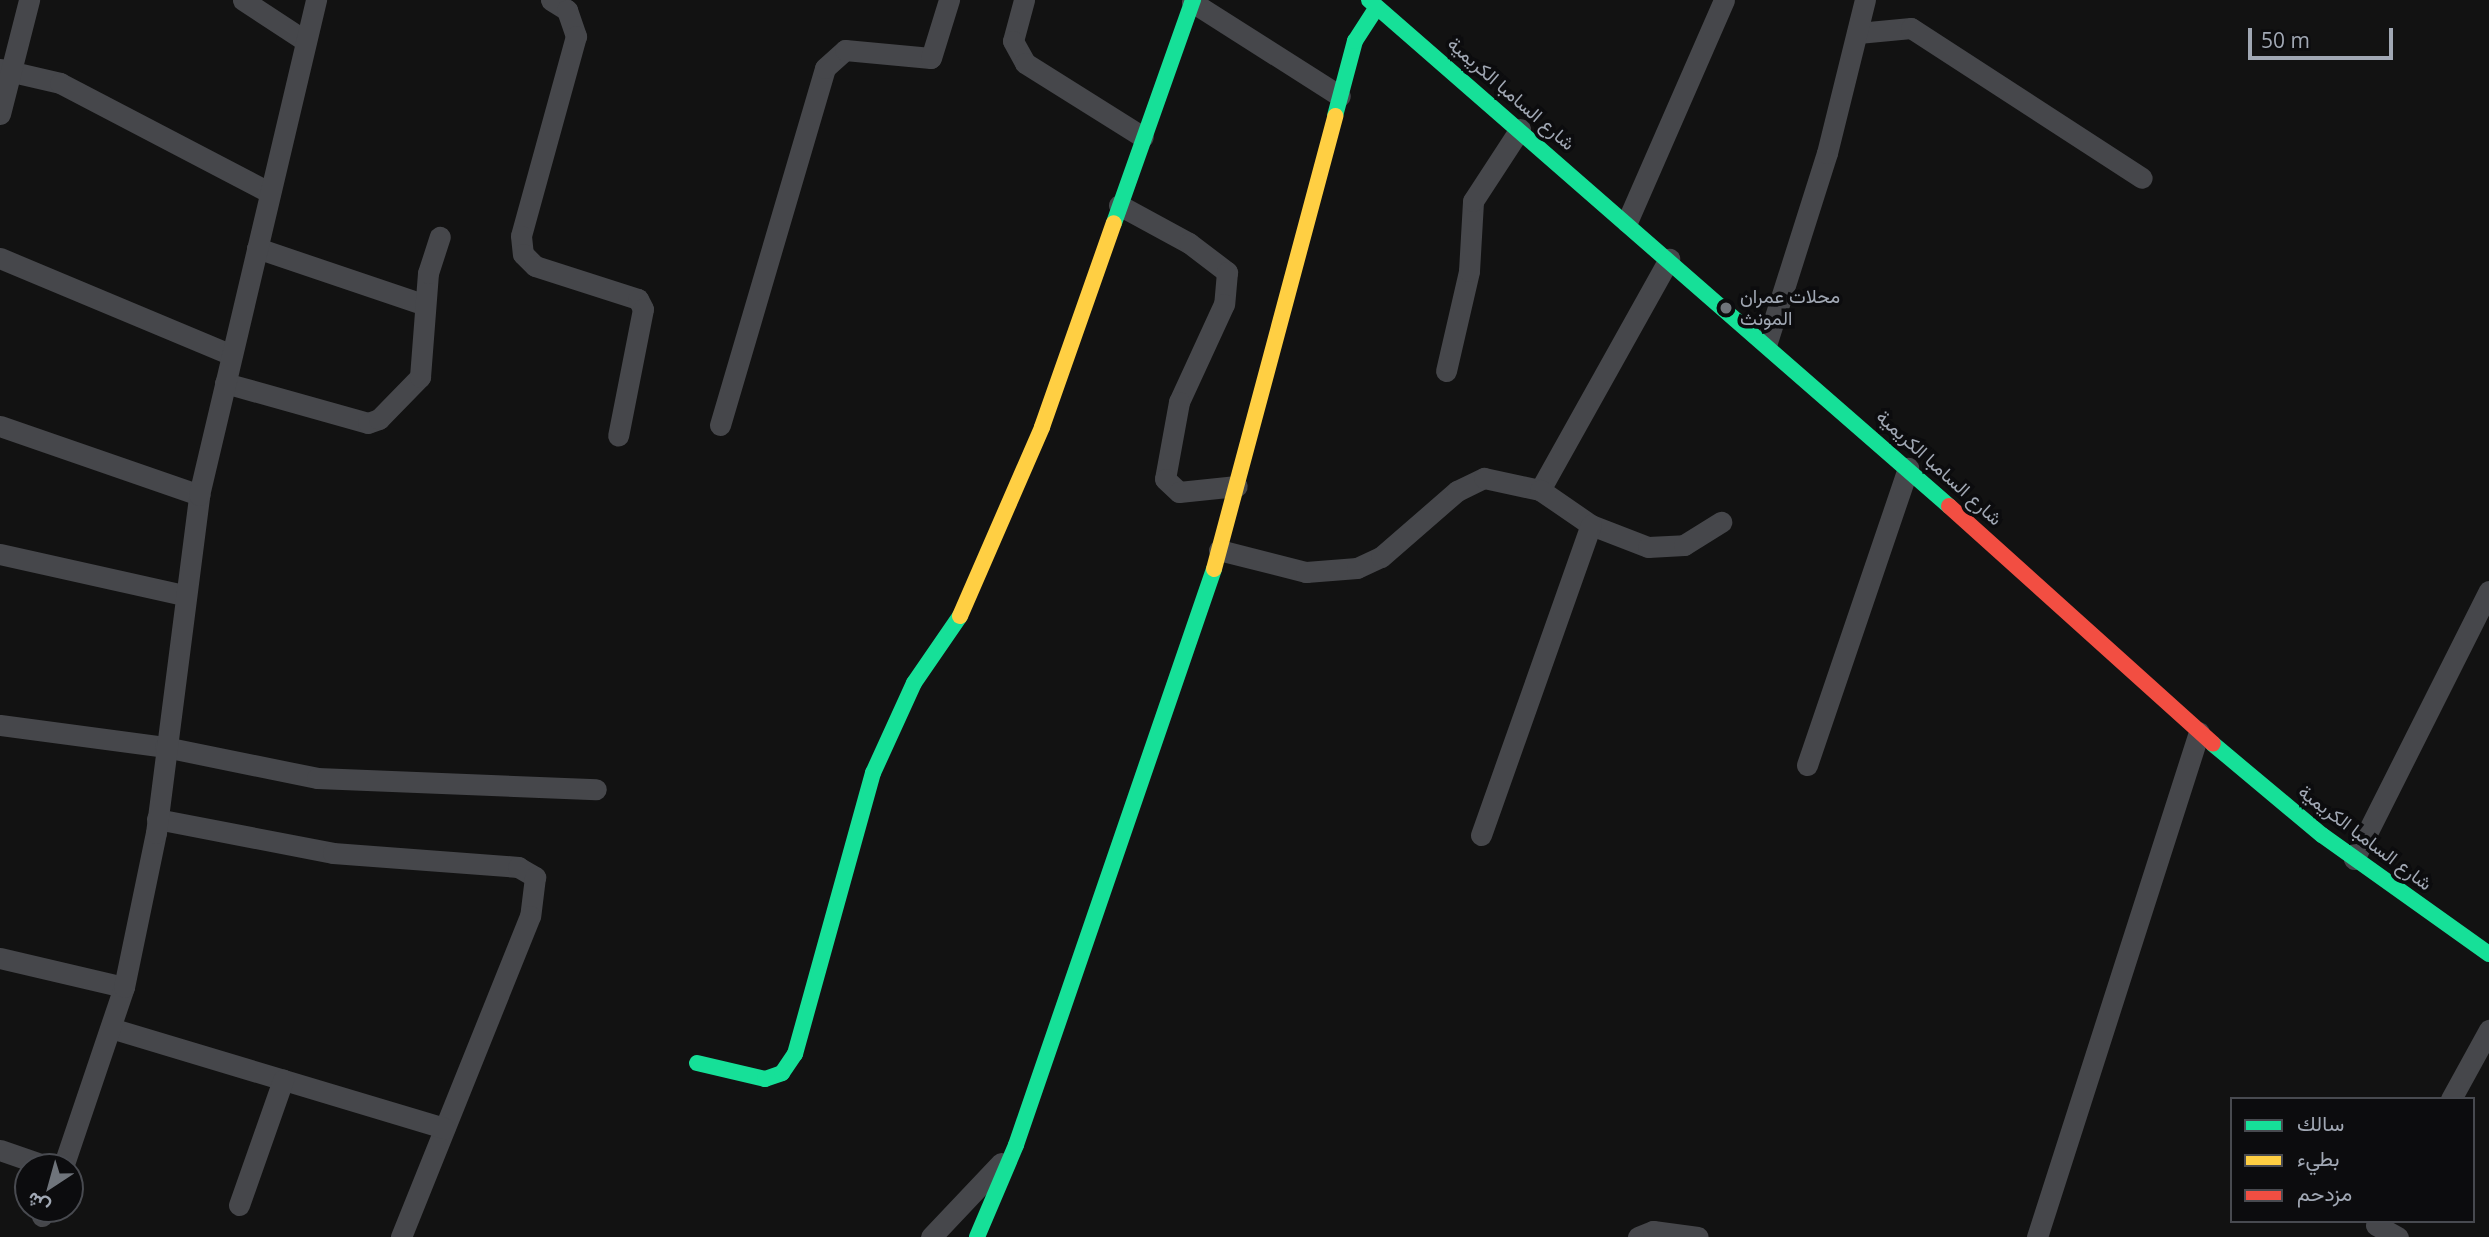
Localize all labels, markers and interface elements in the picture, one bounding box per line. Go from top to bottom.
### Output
scale bar [2251,14,2396,58]
text: 50 m [2261,26,2310,54]
street label: شارع السامبا الكريمية [1443,33,1579,155]
place label: محلات عمران المونث [1740,286,1840,330]
marker: محلات عمران المونث [1718,300,1734,316]
street label: شارع السامبا الكريمية [1871,406,2007,530]
street label: شارع السامبا الكريمية [2294,780,2436,896]
legend [2230,1097,2475,1223]
text: سالك [2297,1109,2344,1137]
text: بطيء [2297,1144,2340,1172]
north arrow [14,1153,84,1223]
text: مزدحم [2297,1179,2352,1207]
text: ش [21,1186,55,1221]

